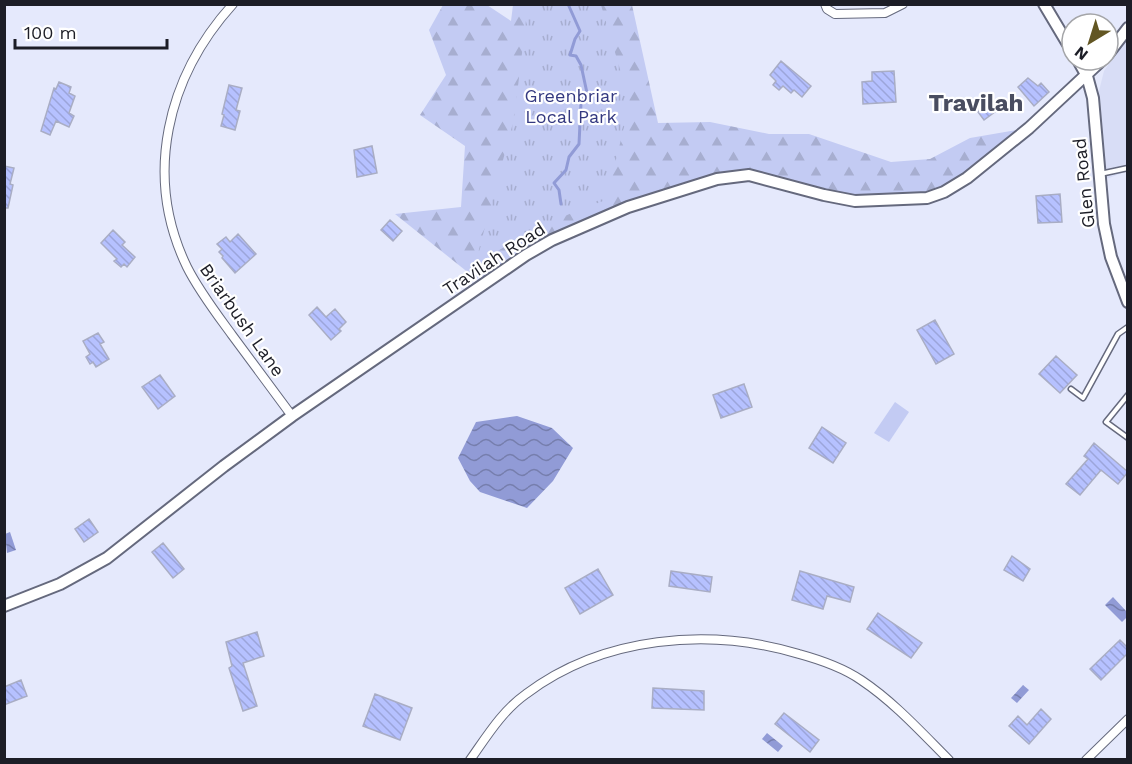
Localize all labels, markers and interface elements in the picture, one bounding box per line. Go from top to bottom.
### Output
scale bar [15,12,166,50]
north arrow [1060,12,1120,72]
text: 100 m [24,22,77,43]
text: N [1071,42,1092,65]
park label: Greenbriar Local Park [525,85,617,127]
district label: Travilah [929,89,1023,117]
street label: Glen Road [1068,137,1099,229]
street label: Travilah Road [439,218,549,299]
street label: Briarbush Lane [196,259,289,380]

